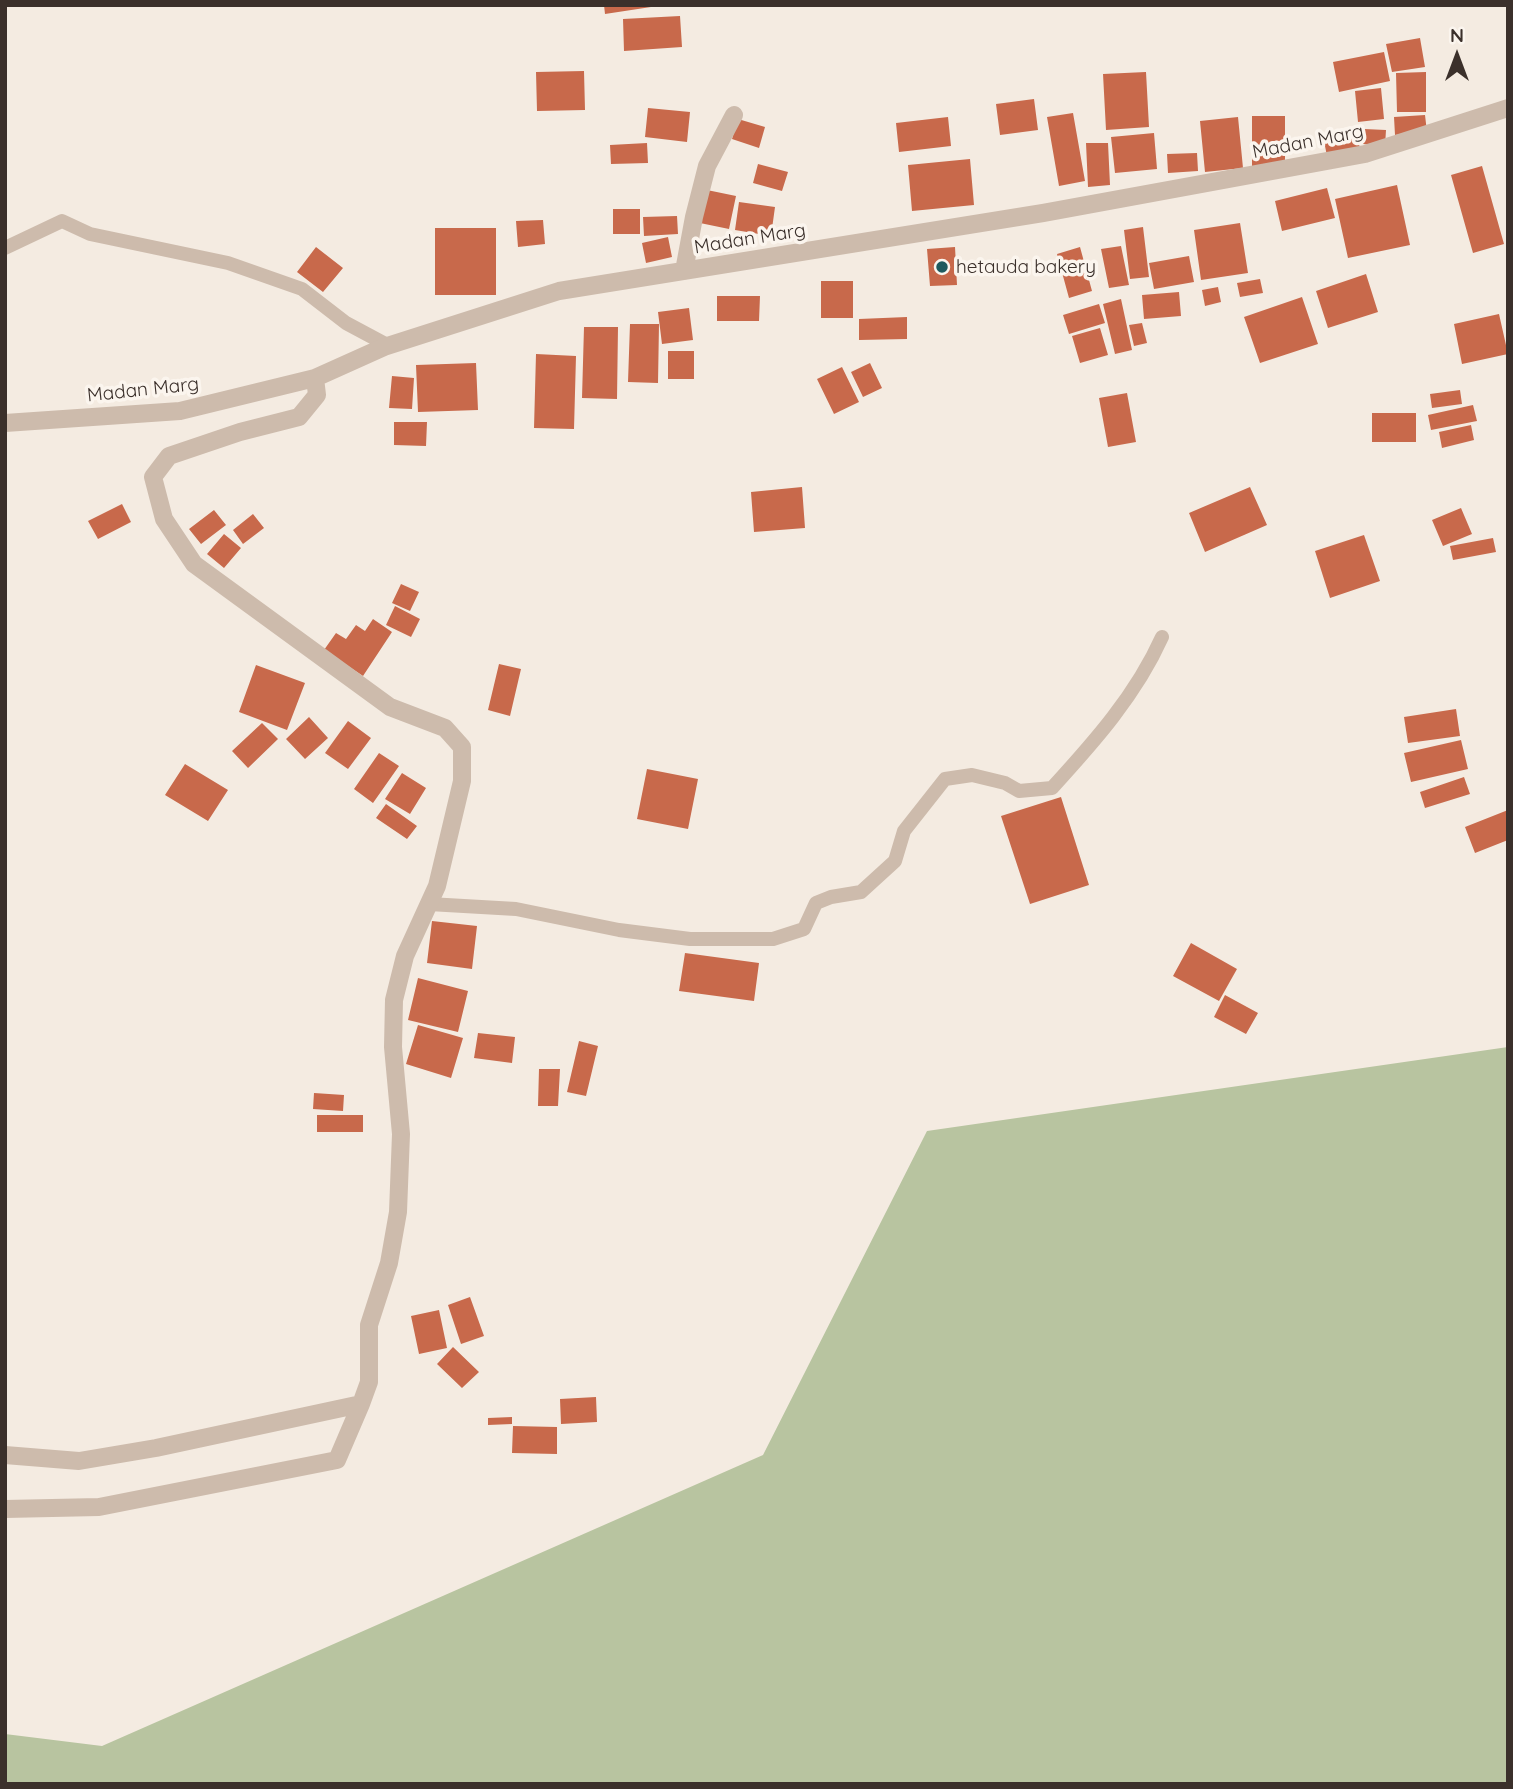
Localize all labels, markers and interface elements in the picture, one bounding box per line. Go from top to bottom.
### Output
north arrow [1422,21,1492,91]
text: N [1450,23,1464,47]
street label: Madan Marg [1251,120,1365,164]
street label: Madan Marg [693,219,807,259]
place label: hetauda bakery [956,256,1096,278]
marker: hetauda bakery [934,259,950,275]
street label: Madan Marg [86,373,200,407]

